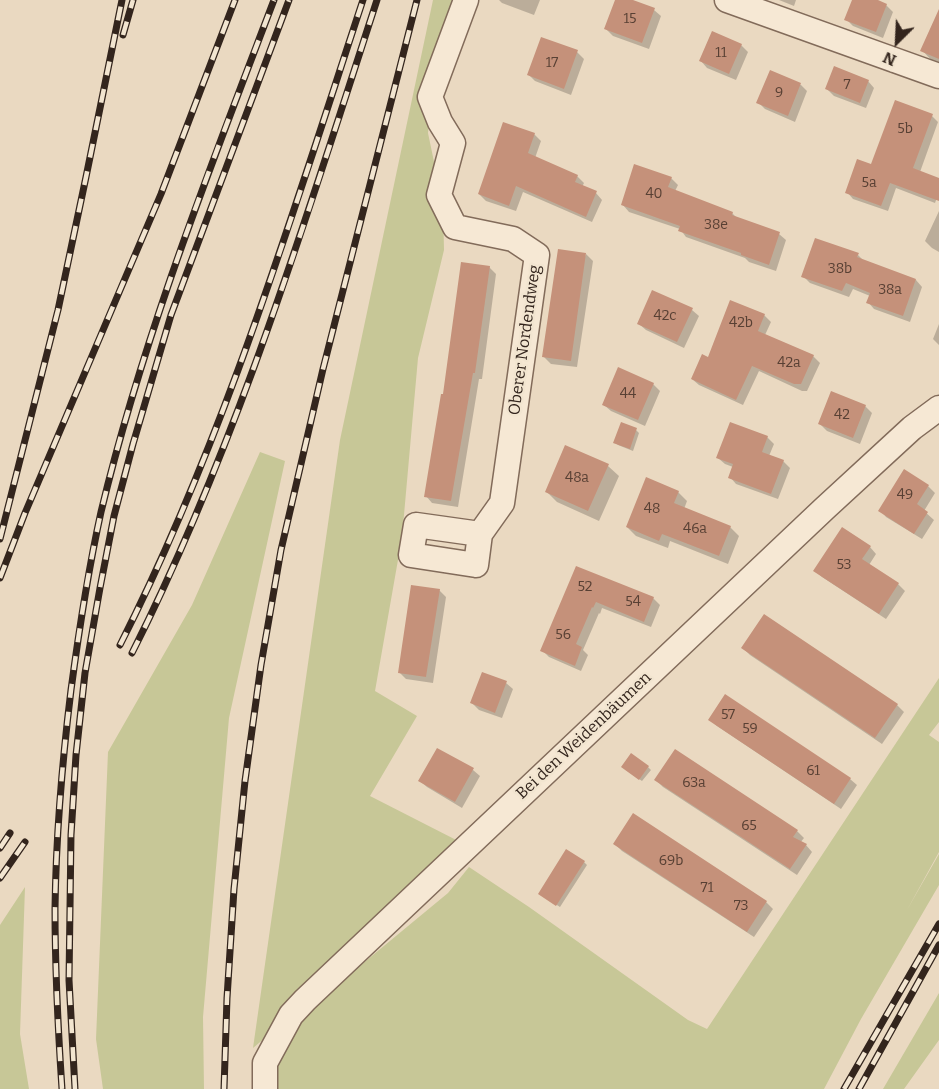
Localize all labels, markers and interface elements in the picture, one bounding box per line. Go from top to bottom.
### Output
house number: 15 [623,11,637,27]
north arrow [867,12,927,72]
house number: 11 [715,45,727,61]
text: N [880,48,899,70]
house number: 17 [546,55,558,71]
house number: 7 [843,77,851,93]
house number: 9 [775,85,783,101]
house number: 5b [897,121,913,137]
house number: 5a [861,175,877,191]
house number: 40 [645,186,663,202]
house number: 38e [704,217,728,233]
house number: 38b [828,261,852,277]
street label: Oberer Nordendweg [505,264,545,416]
house number: 38a [878,282,902,298]
house number: 42c [654,308,676,324]
house number: 42b [729,315,753,331]
house number: 42a [777,355,801,371]
house number: 44 [620,386,636,402]
house number: 42 [834,407,850,423]
house number: 48a [565,470,589,486]
house number: 49 [897,487,913,503]
house number: 48 [644,501,660,517]
house number: 46a [683,521,707,537]
house number: 53 [836,557,852,573]
house number: 52 [578,579,592,595]
house number: 54 [625,594,641,610]
house number: 56 [555,627,571,643]
street label: Bei den Weidenbäumen [513,668,655,804]
house number: 57 [721,707,735,723]
house number: 59 [742,721,758,737]
house number: 61 [806,763,820,779]
house number: 63a [682,775,706,791]
house number: 65 [741,818,757,834]
house number: 69b [659,853,683,869]
house number: 71 [701,880,713,896]
house number: 73 [734,898,748,914]

